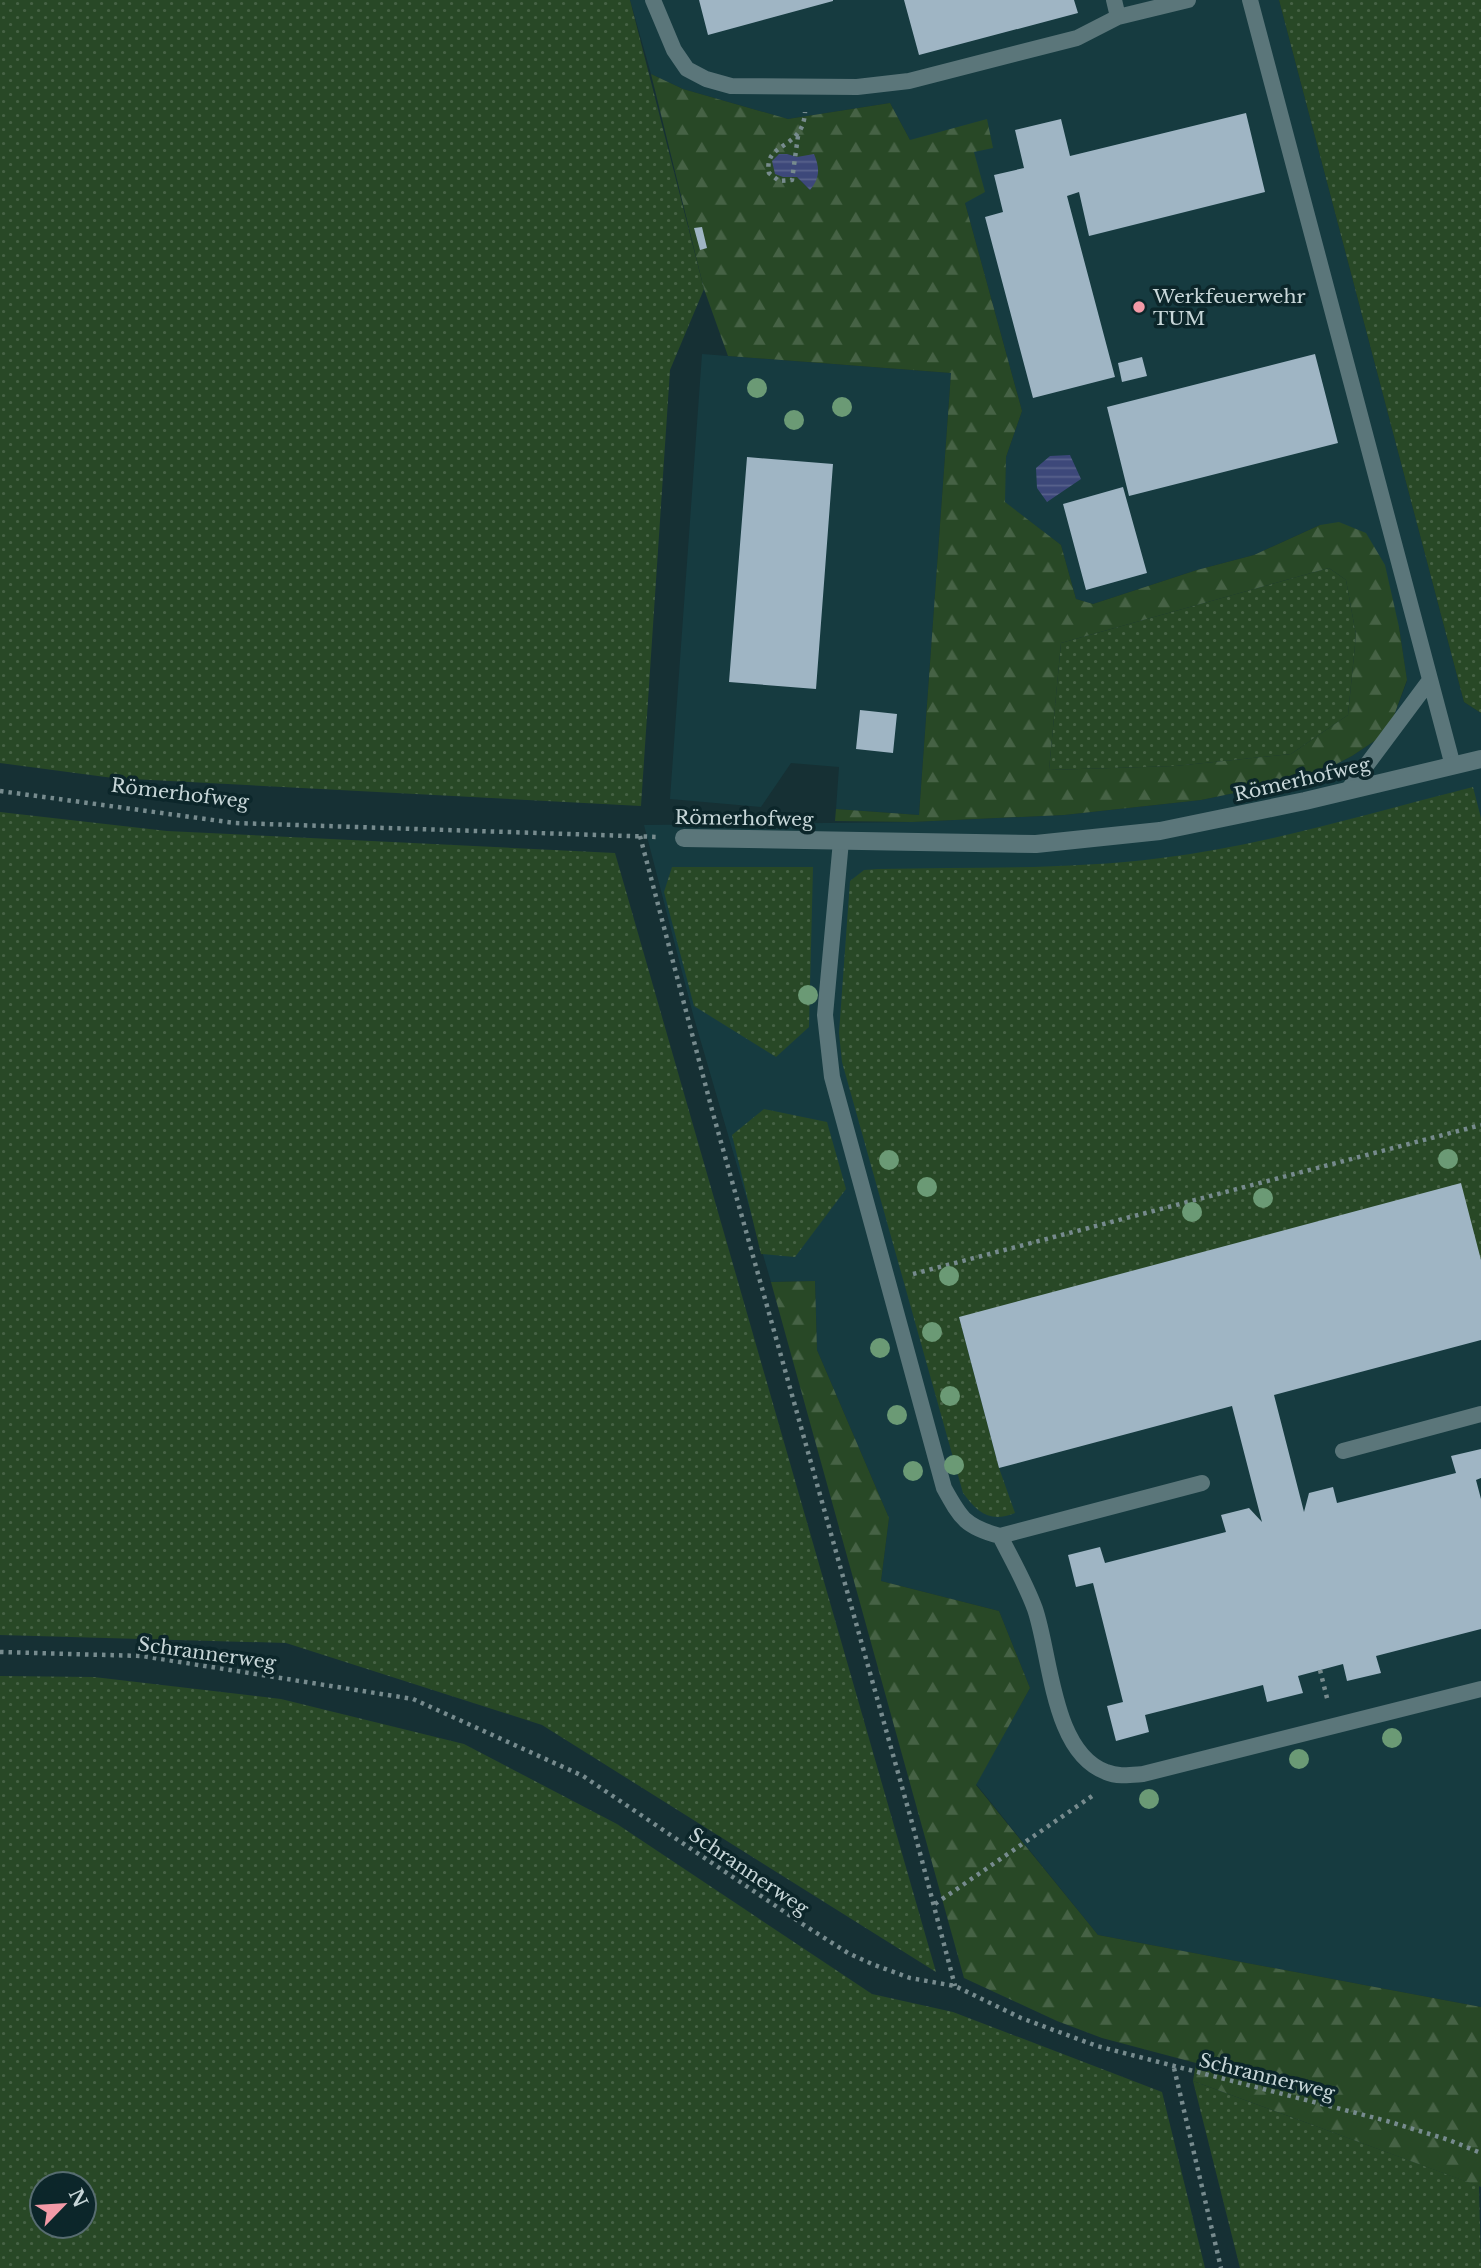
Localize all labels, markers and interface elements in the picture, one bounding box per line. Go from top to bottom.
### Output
place label: Werkfeuerwehr TUM [1152,285,1306,330]
marker: Werkfeuerwehr TUM [1131,299,1147,315]
street label: Römerhofweg [1232,753,1373,806]
street label: Römerhofweg [110,774,251,813]
street label: Römerhofweg [674,806,814,831]
street label: Schrannerweg [136,1632,278,1675]
street label: Schrannerweg [685,1823,813,1920]
street label: Schrannerweg [1196,2048,1338,2105]
north arrow [28,2170,98,2240]
text: N [64,2185,92,2211]

